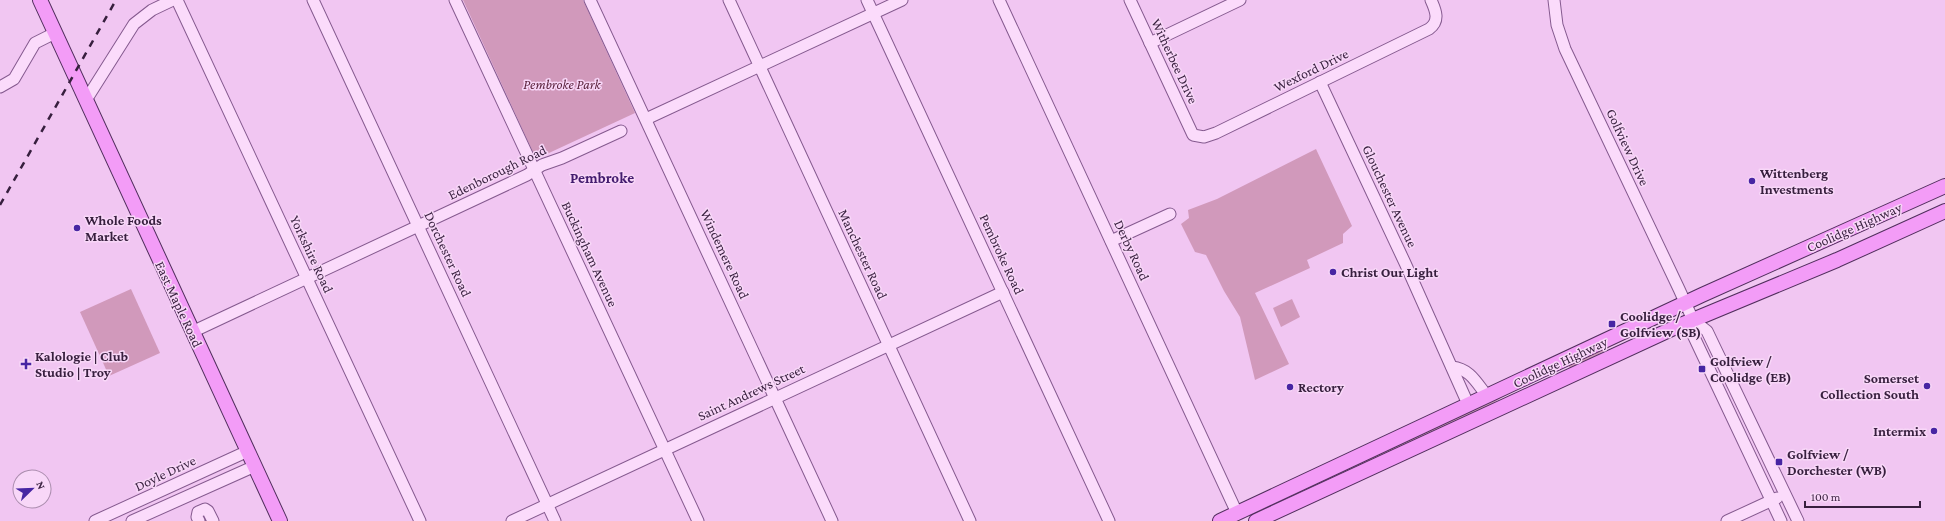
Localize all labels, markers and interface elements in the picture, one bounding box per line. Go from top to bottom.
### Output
street label: Witherbee Drive [1148,16,1202,106]
street label: Wexford Drive [1271,45,1351,95]
park label: Pembroke Park [523,76,602,92]
street label: Golfview Drive [1603,106,1653,188]
street label: Edenborough Road [445,141,549,203]
street label: Glouchester Avenue [1359,142,1421,250]
place label: Wittenberg Investments [1759,165,1834,197]
district label: Pembroke [570,170,634,186]
marker: Wittenberg Investments [1747,176,1757,186]
street label: Buckingham Avenue [559,199,621,309]
street label: Coolidge Highway [1804,199,1905,255]
street label: Windemere Road [697,207,753,302]
street label: Manchester Road [835,207,891,302]
street label: Dorchester Road [421,209,475,300]
street label: Pembroke Road [976,211,1028,297]
place label: Whole Foods Market [84,212,162,244]
street label: Yorkshire Road [287,213,337,296]
street label: Derby Road [1111,217,1153,283]
marker: Whole Foods Market [72,223,82,233]
street label: East Maple Road [152,258,206,350]
place label: Christ Our Light [1341,264,1439,280]
marker: Christ Our Light [1328,267,1338,277]
place label: Coolidge / Golfview (SB) [1620,308,1701,341]
marker: Coolidge / Golfview (SB) [1607,319,1617,329]
street label: Coolidge Highway [1510,333,1610,391]
place label: Kalologie | Club Studio | Troy [35,348,129,380]
place label: Golfview / Coolidge (EB) [1710,353,1792,386]
marker: Kalologie | Club Studio | Troy [20,358,32,370]
street label: Saint Andrews Street [695,360,807,424]
marker: Golfview / Coolidge (EB) [1697,364,1707,374]
place label: Somerset Collection South [1820,370,1920,402]
place label: Rectory [1298,379,1344,395]
marker: Somerset Collection South [1922,381,1932,391]
marker: Rectory [1285,382,1295,392]
place label: Intermix [1873,423,1927,439]
marker: Intermix [1929,426,1939,436]
place label: Golfview / Dorchester (WB) [1787,446,1887,479]
street label: Doyle Drive [132,452,198,494]
marker: Golfview / Dorchester (WB) [1774,457,1784,467]
north arrow [12,469,52,509]
text: N [34,479,48,491]
scale bar [1805,483,1920,509]
text: 100 m [1811,490,1841,504]

